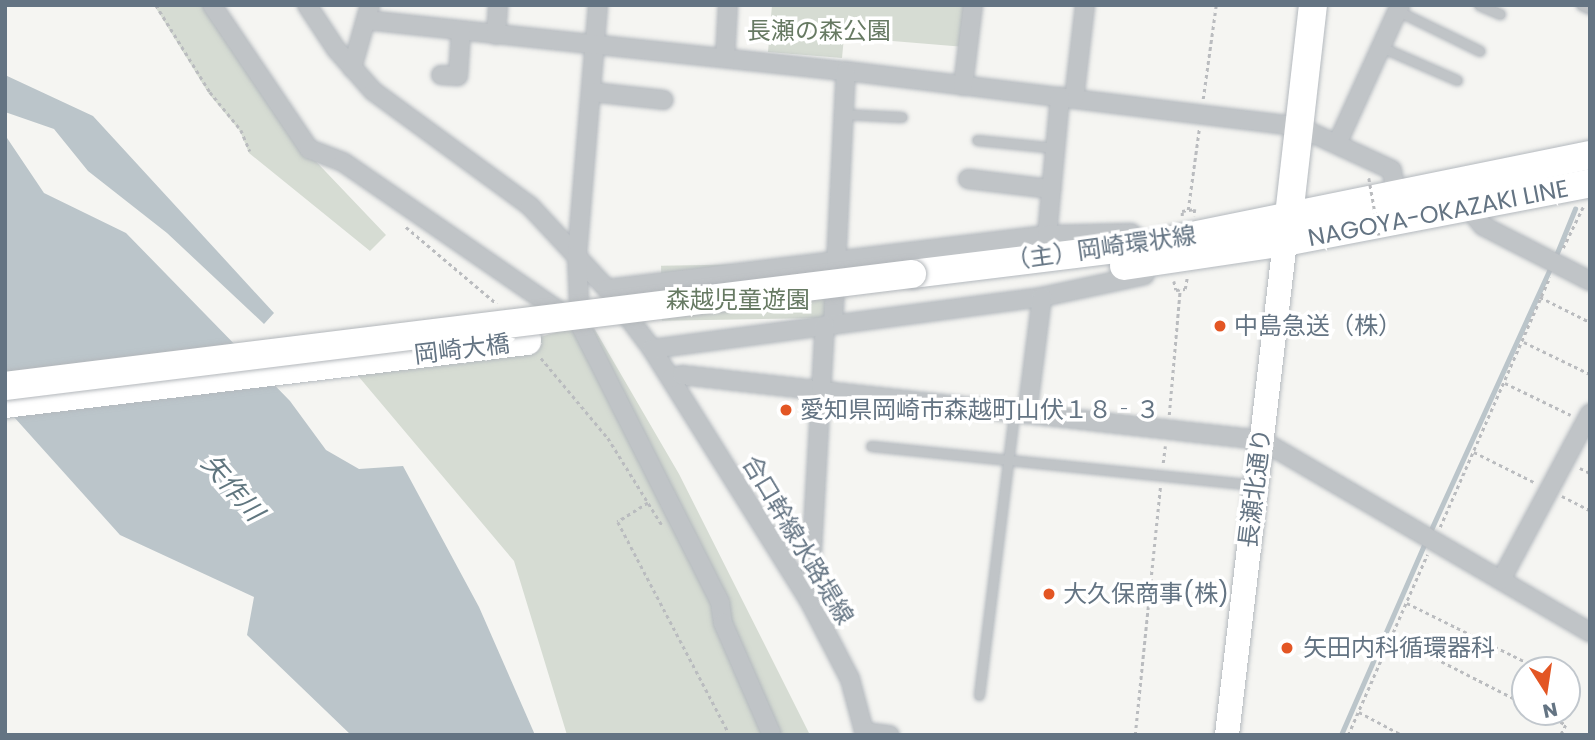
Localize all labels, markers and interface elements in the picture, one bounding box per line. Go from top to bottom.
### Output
park label: 長瀬の森公園 [747,17,891,45]
street label: NAGOYA-OKAZAKI LINE [1305,174,1571,252]
street label: （主）岡崎環状線 [1004,220,1198,276]
park label: 森越児童遊園 [666,286,810,314]
place label: 中島急送（株） [1234,312,1402,340]
marker: 中島急送（株） [1212,318,1228,334]
street label: 岡崎大橋 [413,329,511,369]
place label: 愛知県岡崎市森越町山伏１８‐３ [800,396,1160,424]
marker: 愛知県岡崎市森越町山伏１８‐３ [778,402,794,418]
street label: 長瀬北通り [1233,427,1277,549]
water label: 矢作川 [195,448,269,528]
street label: 合口幹線水路堤線 [736,450,860,630]
place label: 大久保商事(株) [1063,580,1229,608]
marker: 大久保商事(株) [1041,586,1057,602]
place label: 矢田内科循環器科 [1303,634,1495,662]
marker: 矢田内科循環器科 [1277,638,1297,658]
north arrow [1511,656,1581,726]
text: N [1540,695,1560,725]

